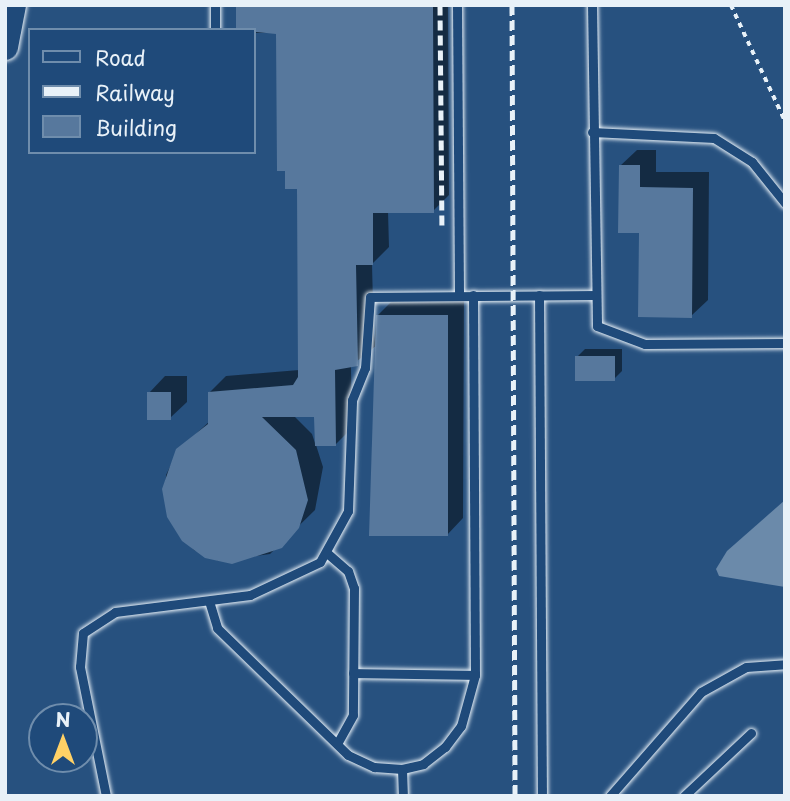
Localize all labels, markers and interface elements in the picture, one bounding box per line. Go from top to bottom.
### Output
legend [28,28,256,154]
text: Road [95,41,146,73]
text: Railway [95,76,175,108]
text: Building [95,111,177,143]
north arrow [28,703,98,773]
text: N [55,705,71,733]

